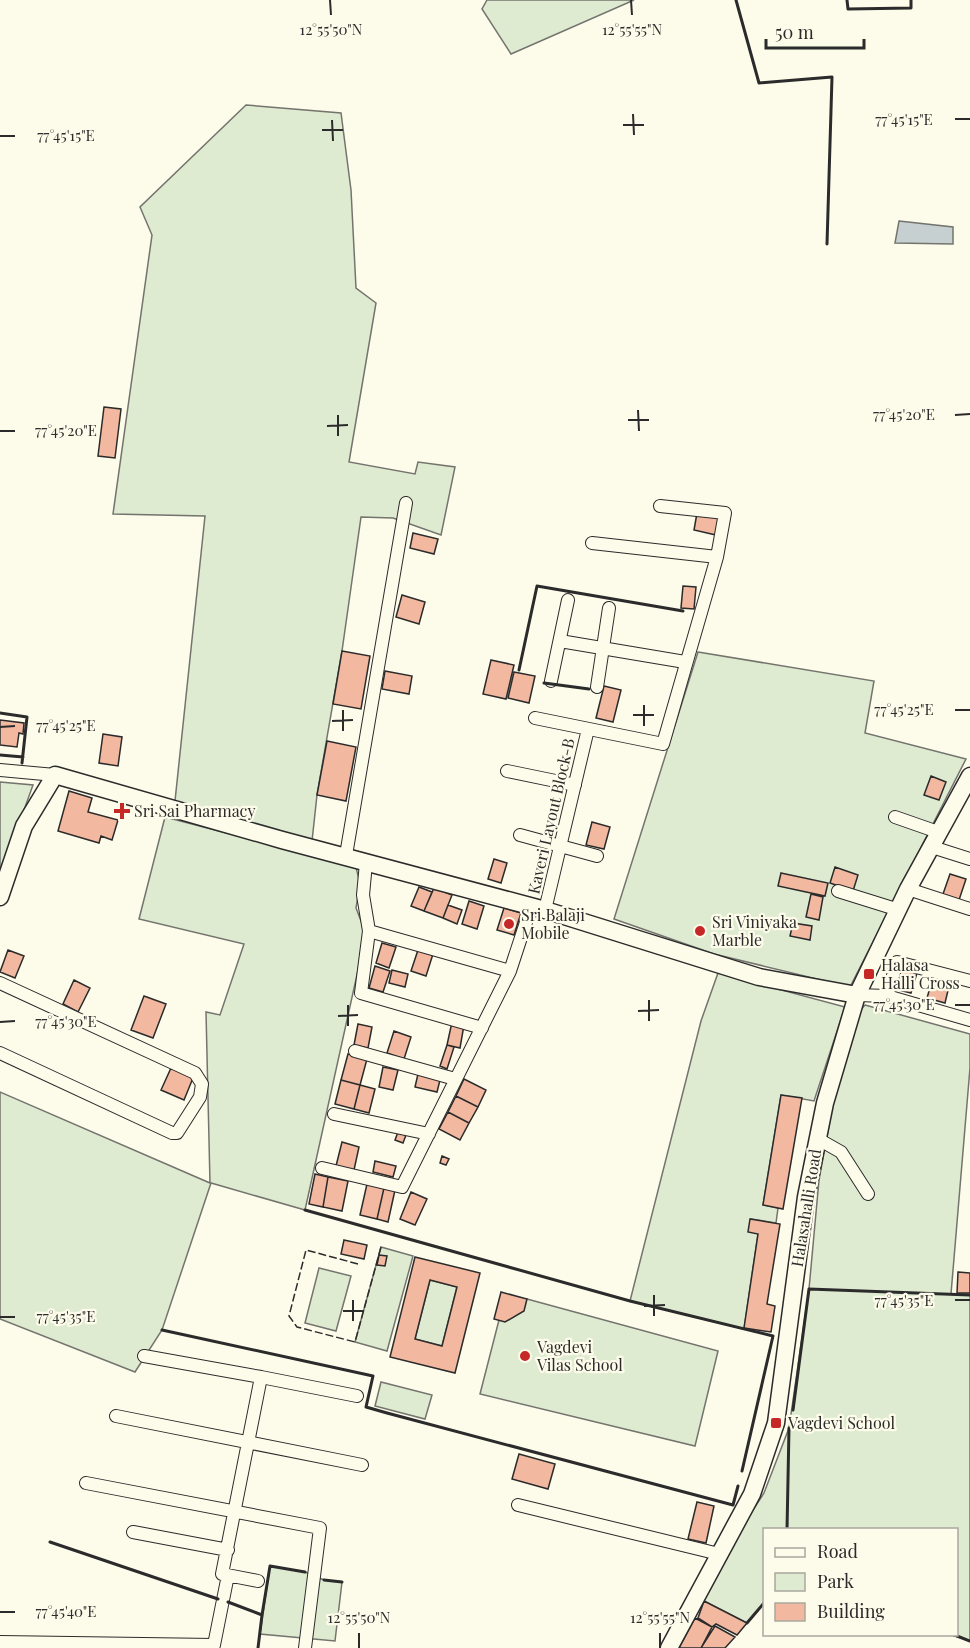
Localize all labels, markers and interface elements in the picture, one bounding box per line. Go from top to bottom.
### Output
scale bar [766,12,864,50]
text: 12°55'50"N [300,19,363,39]
text: 12°55'55"N [602,19,663,39]
text: 50 m [775,20,814,44]
text: 77°45'15"E [875,109,933,129]
text: 77°45'15"E [37,125,95,145]
text: 77°45'20"E [873,404,935,424]
text: 77°45'20"E [35,420,97,440]
text: 77°45'25"E [874,699,934,719]
text: 77°45'25"E [36,715,96,735]
street label: Kaveri Layout Block-B [522,736,579,896]
place label: Sri Sai Pharmacy [134,800,255,821]
marker: Sri Sai Pharmacy [115,804,129,818]
place label: Sri Balaji Mobile [521,904,585,943]
place label: Sri Viniyaka Marble [712,911,797,950]
marker: Sri Balaji Mobile [502,917,516,931]
marker: Sri Viniyaka Marble [693,924,707,938]
place label: Halasa Halli Cross [881,954,960,993]
marker: Halasa Halli Cross [862,967,876,981]
text: 77°45'30"E [873,994,935,1014]
text: 77°45'30"E [35,1011,97,1031]
street label: Halasahalli Road [786,1147,825,1268]
text: 77°45'35"E [875,1290,933,1310]
text: 77°45'35"E [37,1306,95,1326]
place label: Vagdevi Vilas School [536,1336,623,1375]
marker: Vagdevi Vilas School [518,1349,532,1363]
place label: Vagdevi School [787,1412,895,1433]
marker: Vagdevi School [769,1416,783,1430]
legend [763,1528,958,1636]
text: Road [817,1539,858,1563]
text: Park [817,1569,854,1593]
text: Building [817,1599,885,1623]
text: 77°45'40"E [36,1601,96,1621]
text: 12°55'50"N [328,1607,391,1627]
text: 12°55'55"N [630,1607,691,1627]

